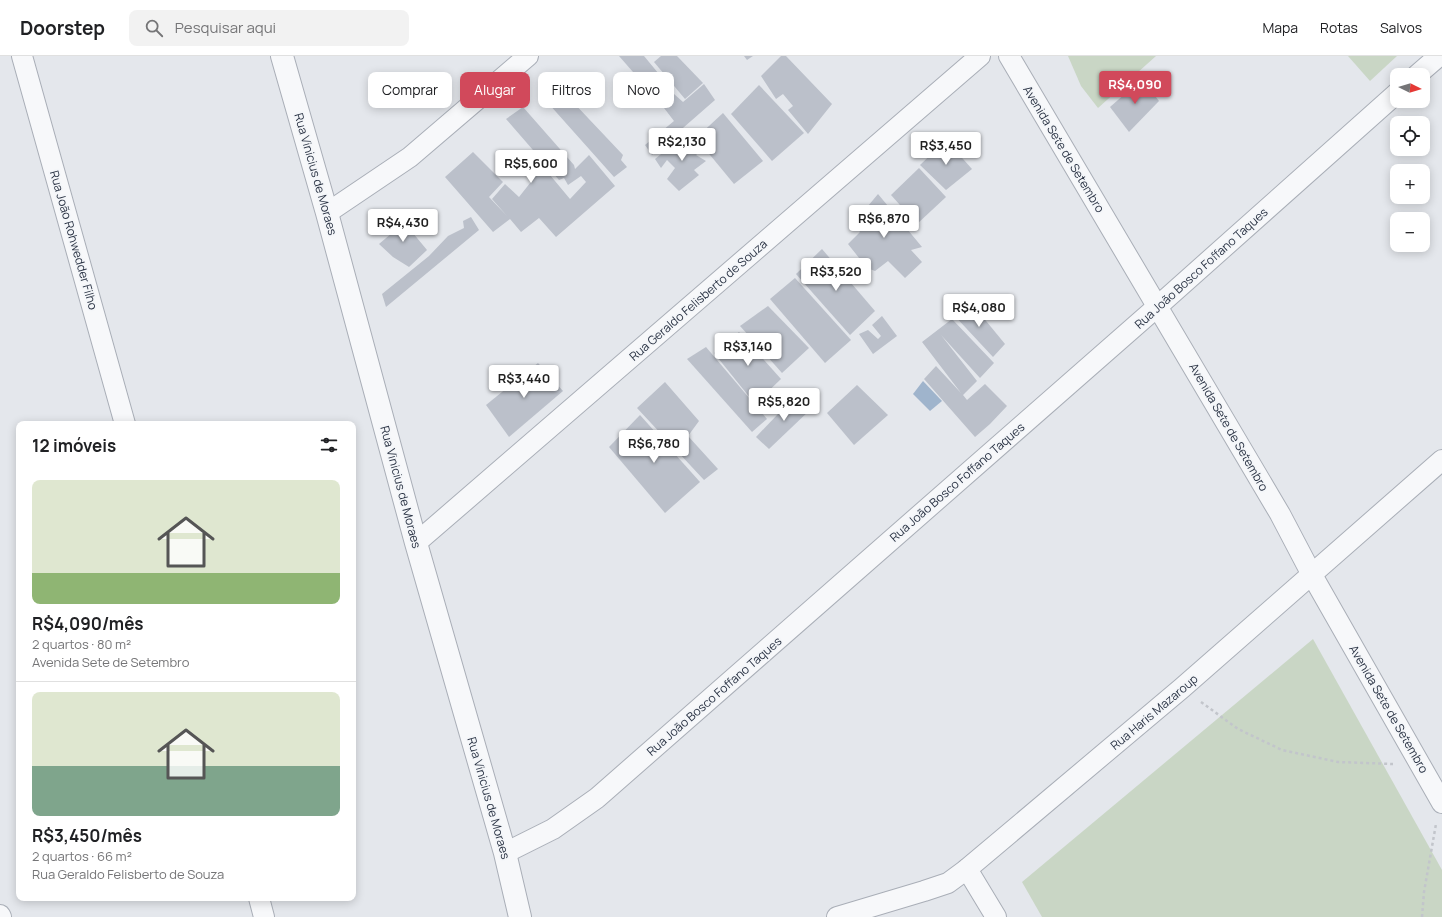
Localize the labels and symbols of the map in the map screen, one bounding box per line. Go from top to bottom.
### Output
north arrow [1390,68,1430,108]
pin: R$4,090 [1098,71,1172,105]
street label: Avenida Sete de Setembro [1019,82,1109,216]
street label: Rua Vinicius de Moraes [290,111,342,237]
pin: R$2,130 [645,128,719,162]
pin: R$3,450 [909,132,983,166]
pin: R$5,600 [494,150,568,184]
street label: Rua João Rohwedder Filho [46,168,102,312]
street label: Rua João Bosco Foffano Taques [1131,204,1271,332]
pin: R$6,870 [847,205,921,239]
pin: R$4,430 [366,209,440,243]
street label: Rua Geraldo Felisberto de Souza [625,235,771,365]
pin: R$3,520 [799,258,873,292]
pin: R$4,080 [942,294,1016,328]
pin: R$3,140 [711,333,785,367]
street label: Avenida Sete de Setembro [1185,360,1273,494]
pin: R$3,440 [487,365,561,399]
pin: R$5,820 [747,388,821,422]
street label: Rua João Bosco Foffano Taques [886,419,1028,545]
street label: Rua Vinicius de Moraes [376,424,426,550]
pin: R$6,780 [617,430,691,464]
street label: Rua João Bosco Foffano Taques [643,633,785,759]
street label: Avenida Sete de Setembro [1345,642,1433,776]
street label: Rua Haris Mazaroup [1107,670,1201,754]
street label: Rua Vinicius de Moraes [463,735,515,861]

